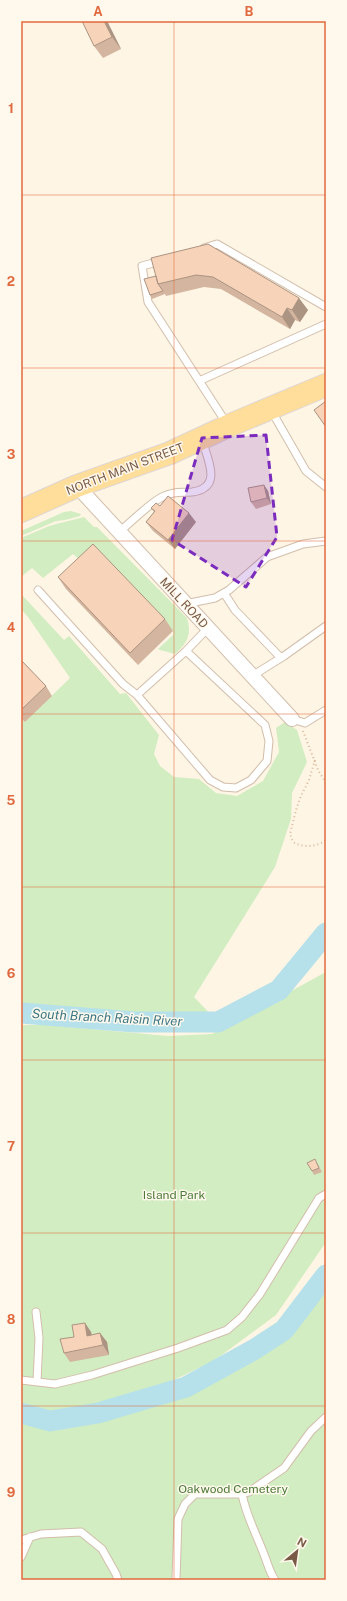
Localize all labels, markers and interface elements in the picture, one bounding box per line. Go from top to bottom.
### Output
text: A [93,4,103,19]
text: B [245,4,254,19]
text: 1 [8,101,14,116]
text: 2 [7,274,15,289]
street label: NORTH MAIN STREET [64,440,186,498]
text: 3 [7,447,16,462]
street label: MILL ROAD [157,575,211,631]
text: 4 [7,620,16,635]
text: 5 [7,793,16,808]
text: 6 [7,966,16,981]
water label: South Branch Raisin River [31,1006,183,1029]
text: 7 [7,1139,15,1154]
park label: Island Park [143,1188,205,1202]
text: 8 [7,1312,16,1327]
park label: Oakwood Cemetery [178,1482,288,1496]
text: 9 [7,1485,15,1500]
north arrow [277,1531,317,1571]
text: N [295,1535,309,1550]

